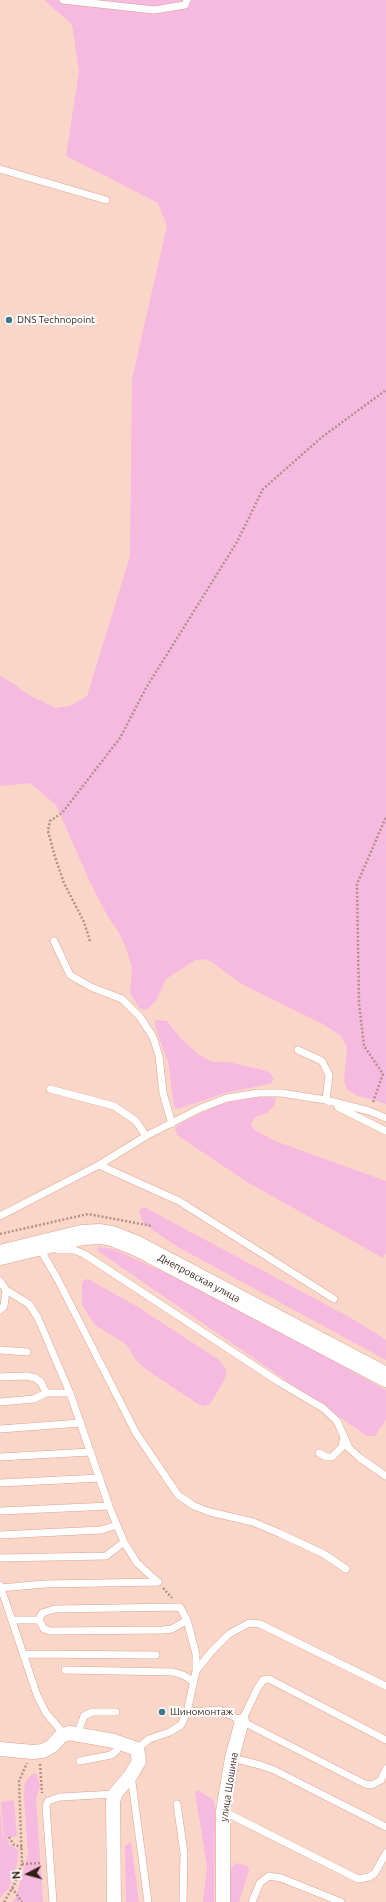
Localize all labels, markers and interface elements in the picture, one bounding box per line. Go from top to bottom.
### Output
place label: DNS Technopoint [17,314,95,326]
marker: DNS Technopoint [4,315,14,325]
street label: Днепровская улица [156,1251,242,1305]
place label: Шиномонтаж [170,1706,233,1718]
marker: Шиномонтаж [157,1707,167,1717]
street label: улица Шошина [218,1751,240,1823]
north arrow [8,1854,48,1894]
text: N [10,1871,22,1880]

